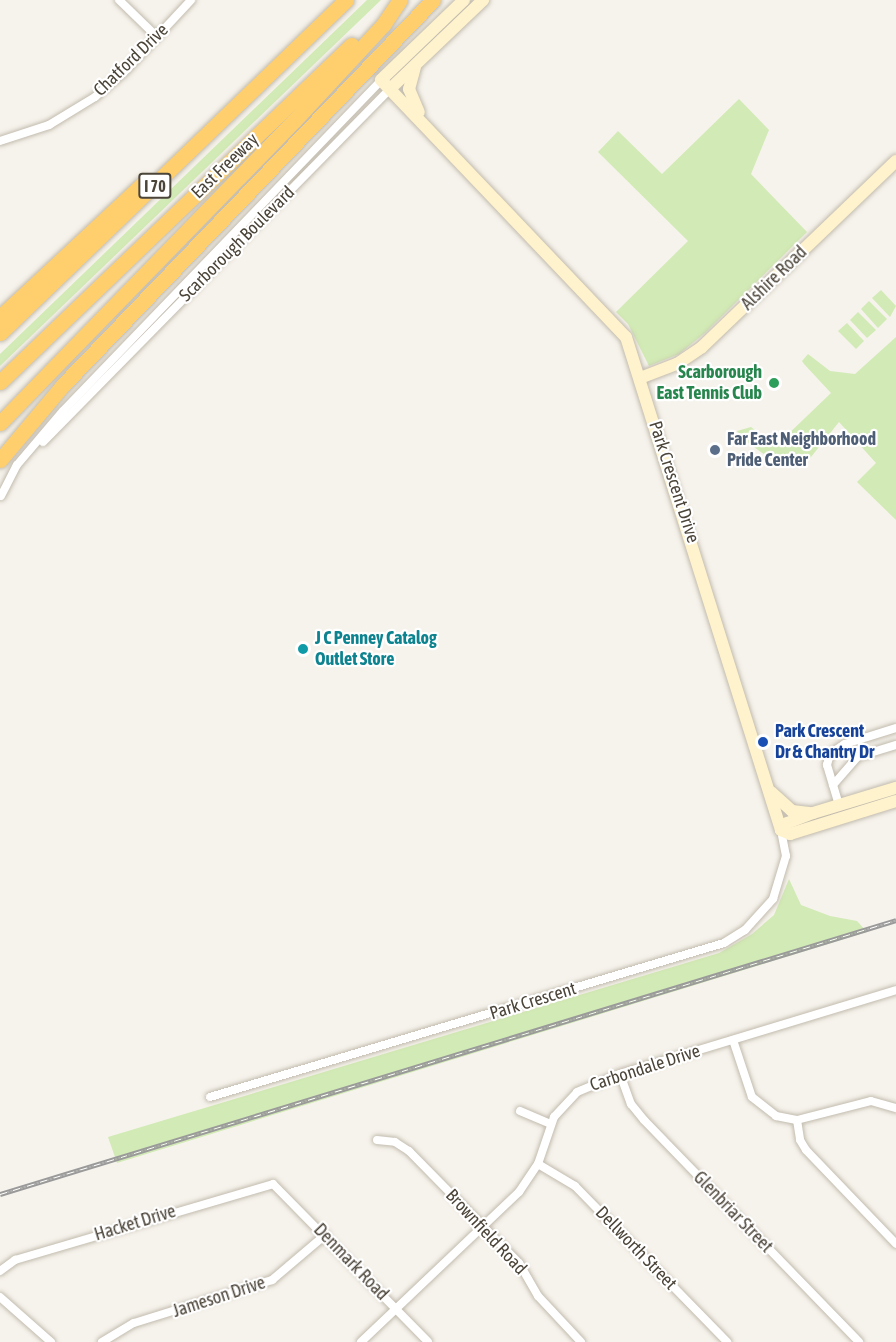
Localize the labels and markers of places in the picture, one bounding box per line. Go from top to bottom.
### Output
place label: Scarborough East Tennis Club [656,362,762,404]
marker: Scarborough East Tennis Club [767,376,781,390]
place label: Far East Neighborhood Pride Center [727,429,876,472]
marker: Far East Neighborhood Pride Center [708,443,722,457]
place label: J C Penney Catalog Outlet Store [315,628,437,670]
marker: J C Penney Catalog Outlet Store [296,642,310,656]
place label: Park Crescent Dr & Chantry Dr [775,721,874,764]
marker: Park Crescent Dr & Chantry Dr [756,735,770,749]

